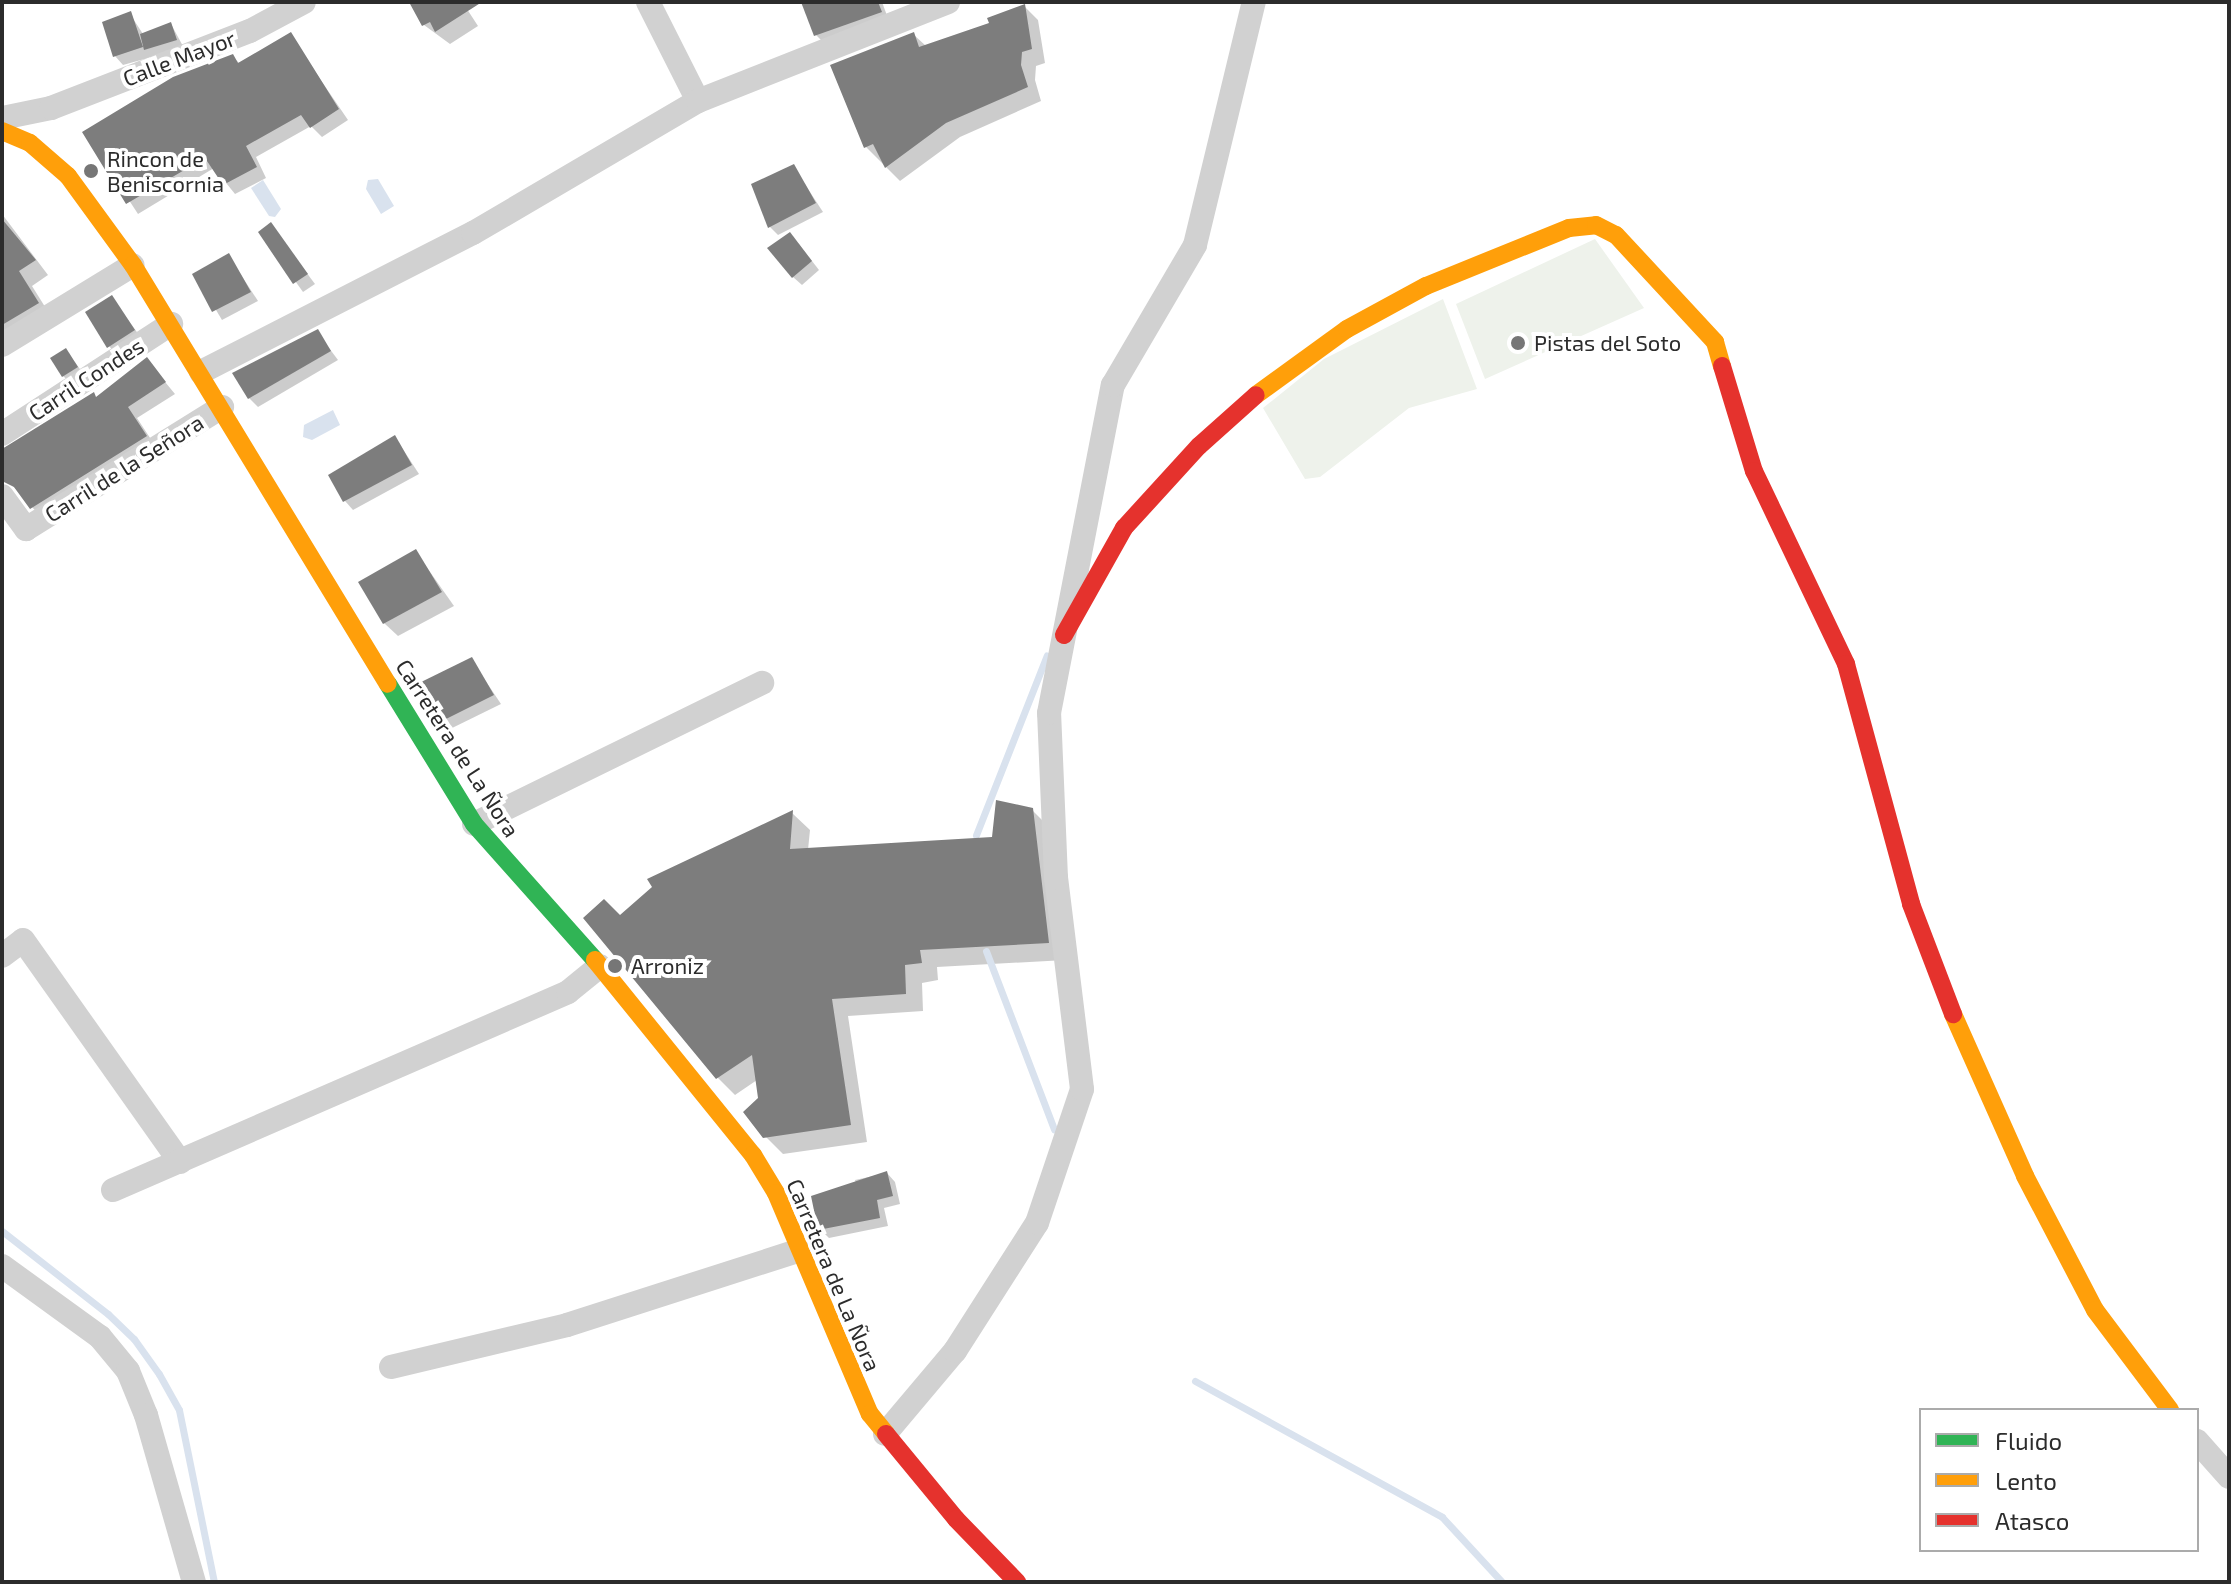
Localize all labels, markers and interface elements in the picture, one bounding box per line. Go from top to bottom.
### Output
street label: Calle Mayor [119,24,239,92]
place label: Rincon de Beniscornia [107,145,224,196]
marker: Rincon de Beniscornia [82,162,100,180]
place label: Pistas del Soto [1534,330,1682,356]
street label: Carril Condes [23,332,149,426]
marker: Pistas del Soto [1509,334,1527,352]
street label: Carril de la Señora [40,408,208,528]
street label: Carretera de La Ñora [391,654,525,842]
place label: Arroniz [631,953,704,979]
marker: Arroniz [606,957,624,975]
street label: Carretera de La Ñora [782,1175,886,1375]
legend [1919,1408,2199,1552]
text: Fluido [1995,1426,2062,1455]
text: Lento [1995,1466,2057,1495]
text: Atasco [1995,1506,2069,1535]

